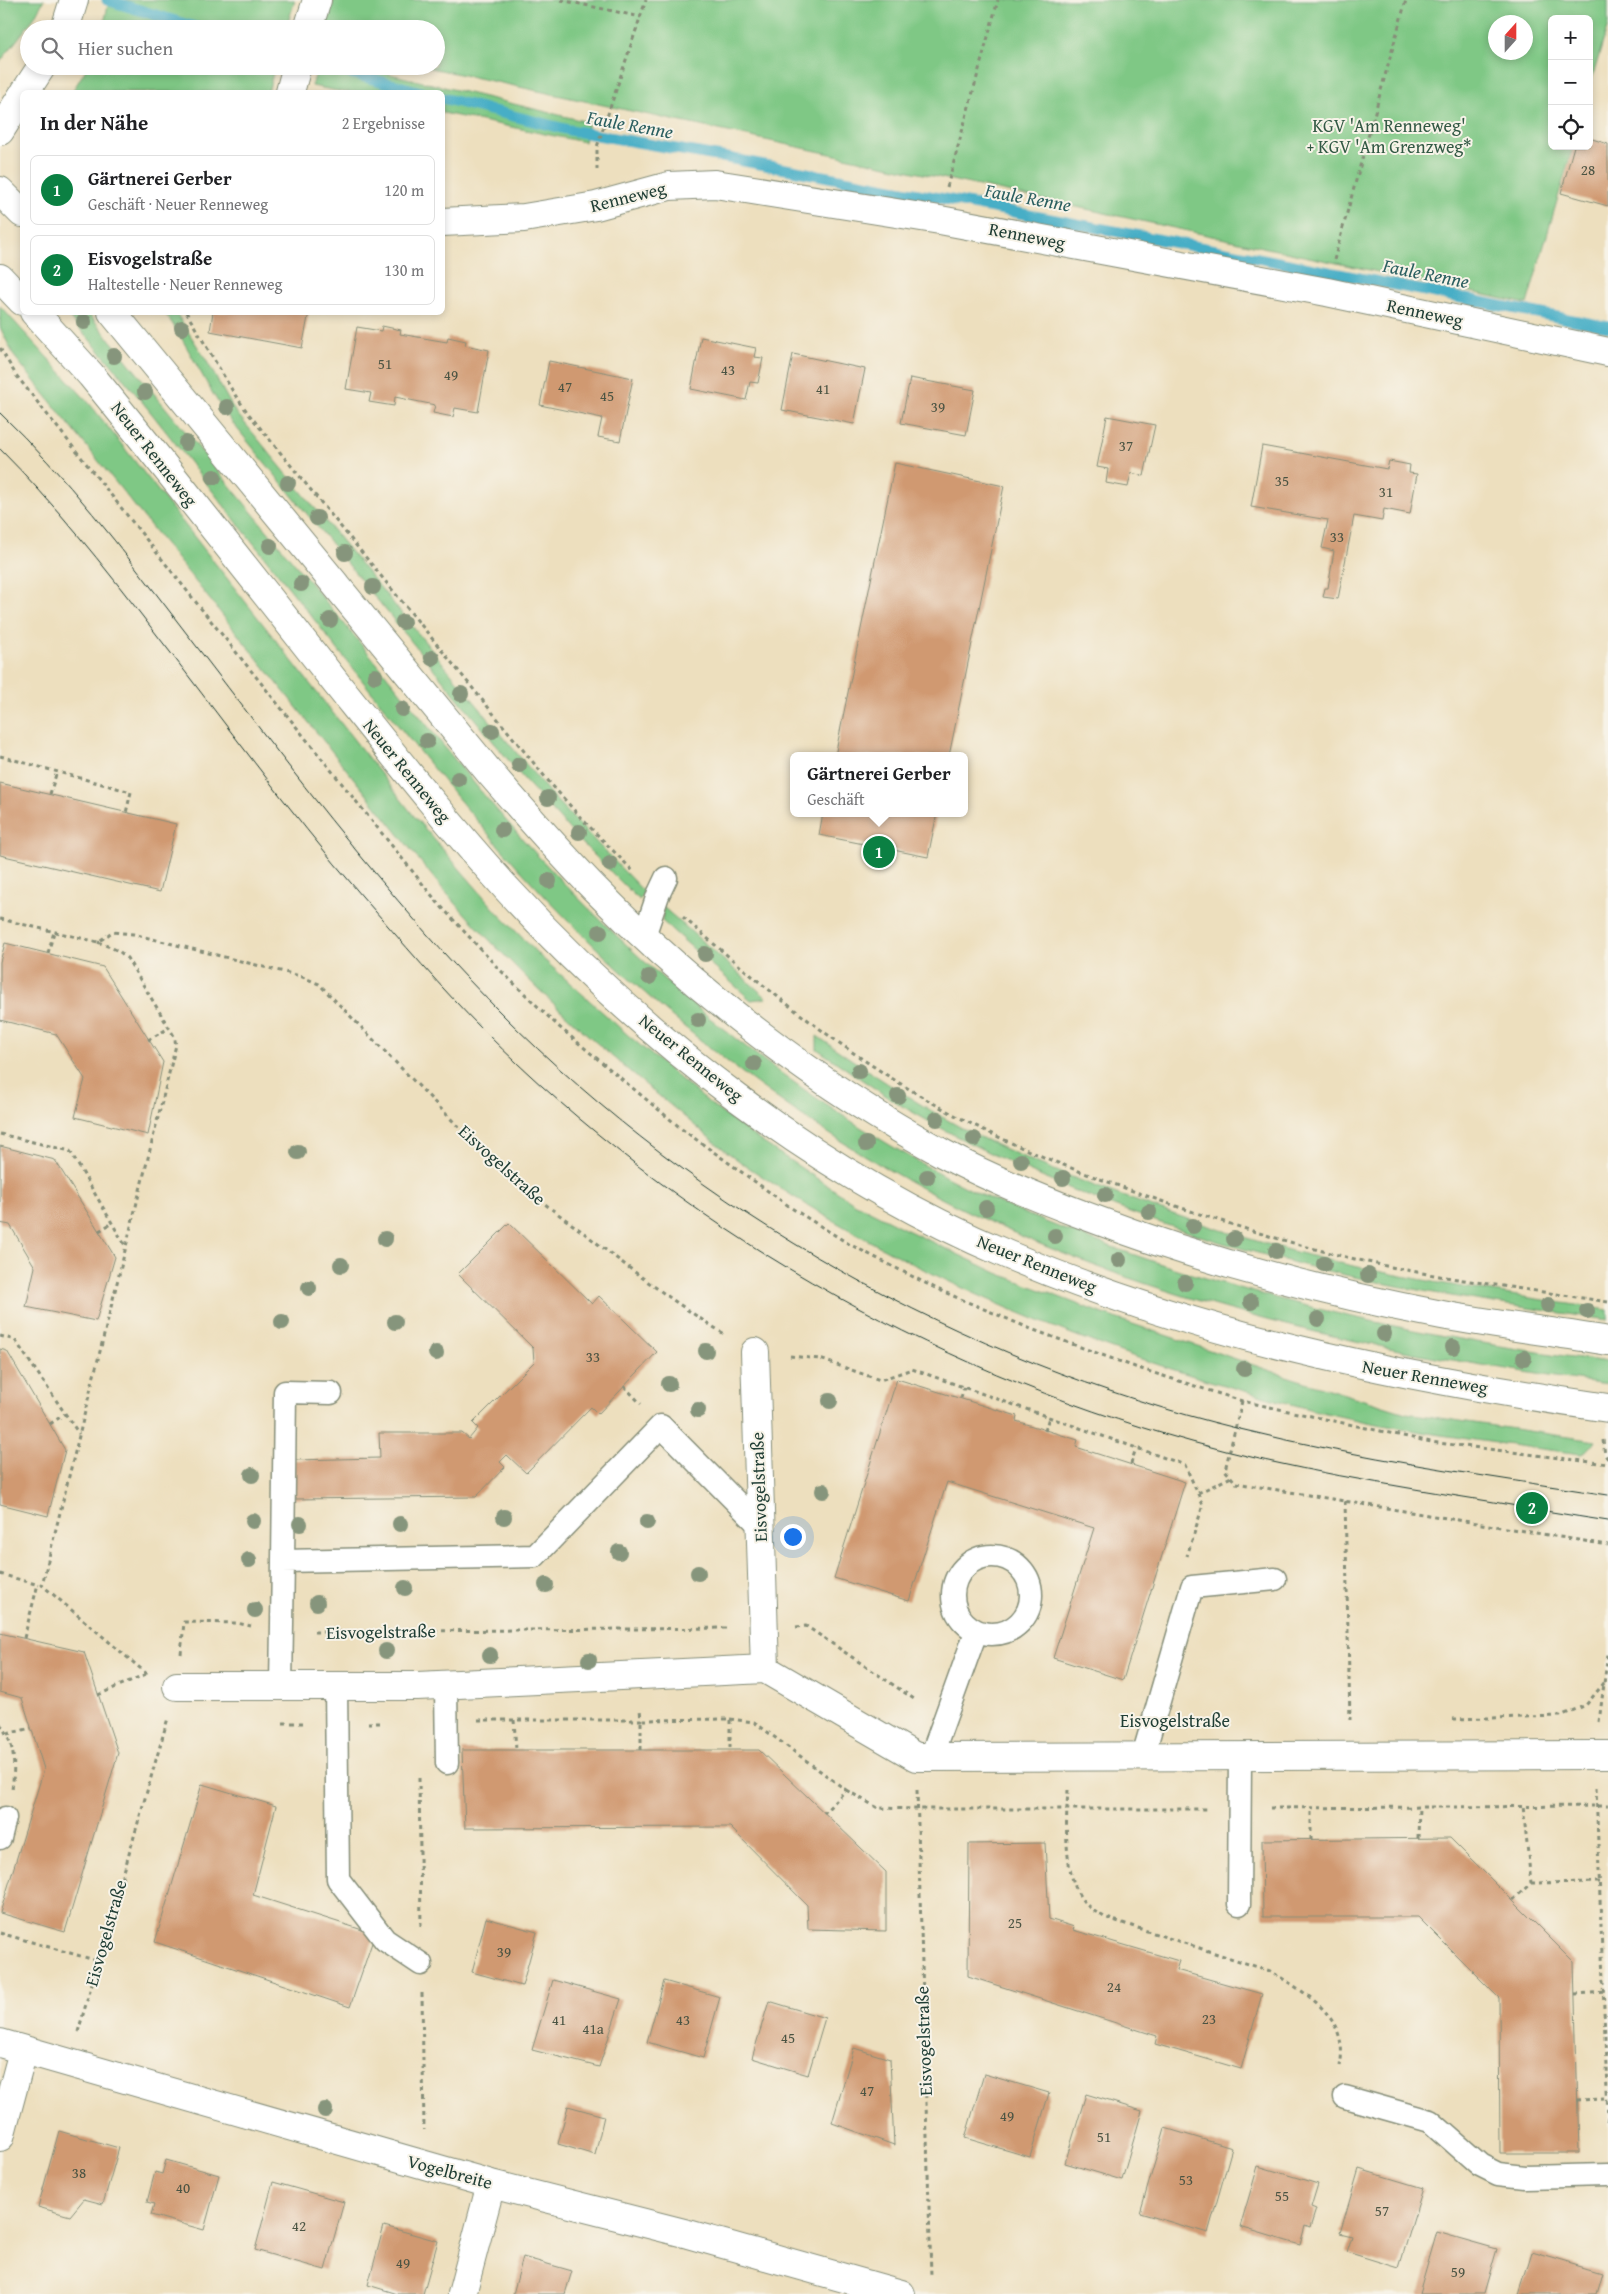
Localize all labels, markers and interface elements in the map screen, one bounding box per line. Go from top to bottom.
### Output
north arrow [1488,15,1533,60]
map controls [1548,15,1593,150]
button: + [1548,15,1593,60]
search box [20,20,445,75]
icon: search [38,34,66,62]
text: Hier suchen [78,34,173,62]
button: − [1548,60,1593,105]
water label: Faule Renne [584,102,676,145]
button: locate [1548,105,1593,150]
text: In der Nähe [40,107,148,138]
text: 2 Ergebnisse [342,111,425,135]
park label: KGV 'Am Renneweg' + KGV 'Am Grenzweg* [1307,112,1471,160]
house number: 28 [1581,159,1595,180]
text: Gärtnerei Gerber [88,164,232,192]
street label: Renneweg [587,174,669,219]
water label: Faule Renne [982,175,1074,218]
text: 1 [53,178,61,202]
text: 120 m [384,178,424,202]
text: Geschäft · Neuer Renneweg [88,192,268,216]
street label: Renneweg [987,215,1068,256]
text: Eisvogelstraße [88,244,212,272]
water label: Faule Renne [1380,251,1472,295]
text: 2 [53,258,61,282]
text: 130 m [384,258,424,282]
text: Haltestelle · Neuer Renneweg [88,272,282,296]
street label: Renneweg [1384,291,1466,334]
house number: 51 [378,353,392,374]
house number: 43 [721,359,735,380]
house number: 49 [444,364,458,385]
house number: 47 [558,376,572,397]
house number: 41 [816,378,830,399]
house number: 45 [600,385,614,406]
street label: Neuer Renneweg [105,395,204,512]
house number: 39 [931,396,945,417]
house number: 37 [1119,435,1133,456]
house number: 35 [1275,470,1289,491]
house number: 31 [1379,481,1393,502]
house number: 33 [1330,526,1344,547]
street label: Neuer Renneweg [357,713,458,829]
popup [790,752,968,817]
text: Gärtnerei Gerber [807,759,951,787]
text: Geschäft [807,787,865,811]
pin: 1 [863,833,895,871]
street label: Neuer Renneweg [633,1007,749,1108]
street label: Eisvogelstraße [452,1118,552,1211]
street label: Neuer Renneweg [973,1227,1101,1300]
house number: 33 [586,1346,600,1367]
street label: Neuer Renneweg [1360,1352,1490,1401]
street label: Eisvogelstraße [743,1432,774,1542]
pin: 2 [1516,1489,1548,1527]
your location [780,1524,806,1550]
street label: Eisvogelstraße [326,1617,436,1646]
street label: Eisvogelstraße [1120,1707,1230,1734]
street label: Eisvogelstraße [77,1876,134,1989]
house number: 25 [1008,1912,1022,1933]
house number: 39 [497,1941,511,1962]
house number: 24 [1107,1976,1121,1997]
street label: Eisvogelstraße [908,1986,939,2096]
house number: 23 [1202,2008,1216,2029]
house number: 41 [552,2009,566,2030]
house number: 43 [676,2009,690,2030]
house number: 41a [582,2018,604,2039]
house number: 45 [781,2027,795,2048]
house number: 47 [860,2080,874,2101]
house number: 49 [1000,2105,1014,2126]
house number: 51 [1097,2126,1111,2147]
street label: Vogelbreite [405,2147,496,2196]
house number: 38 [72,2162,86,2183]
house number: 53 [1179,2169,1193,2190]
house number: 40 [176,2177,190,2198]
house number: 55 [1275,2185,1289,2206]
house number: 57 [1375,2200,1389,2221]
house number: 42 [292,2215,306,2236]
house number: 49 [396,2252,410,2273]
house number: 59 [1451,2261,1465,2282]

